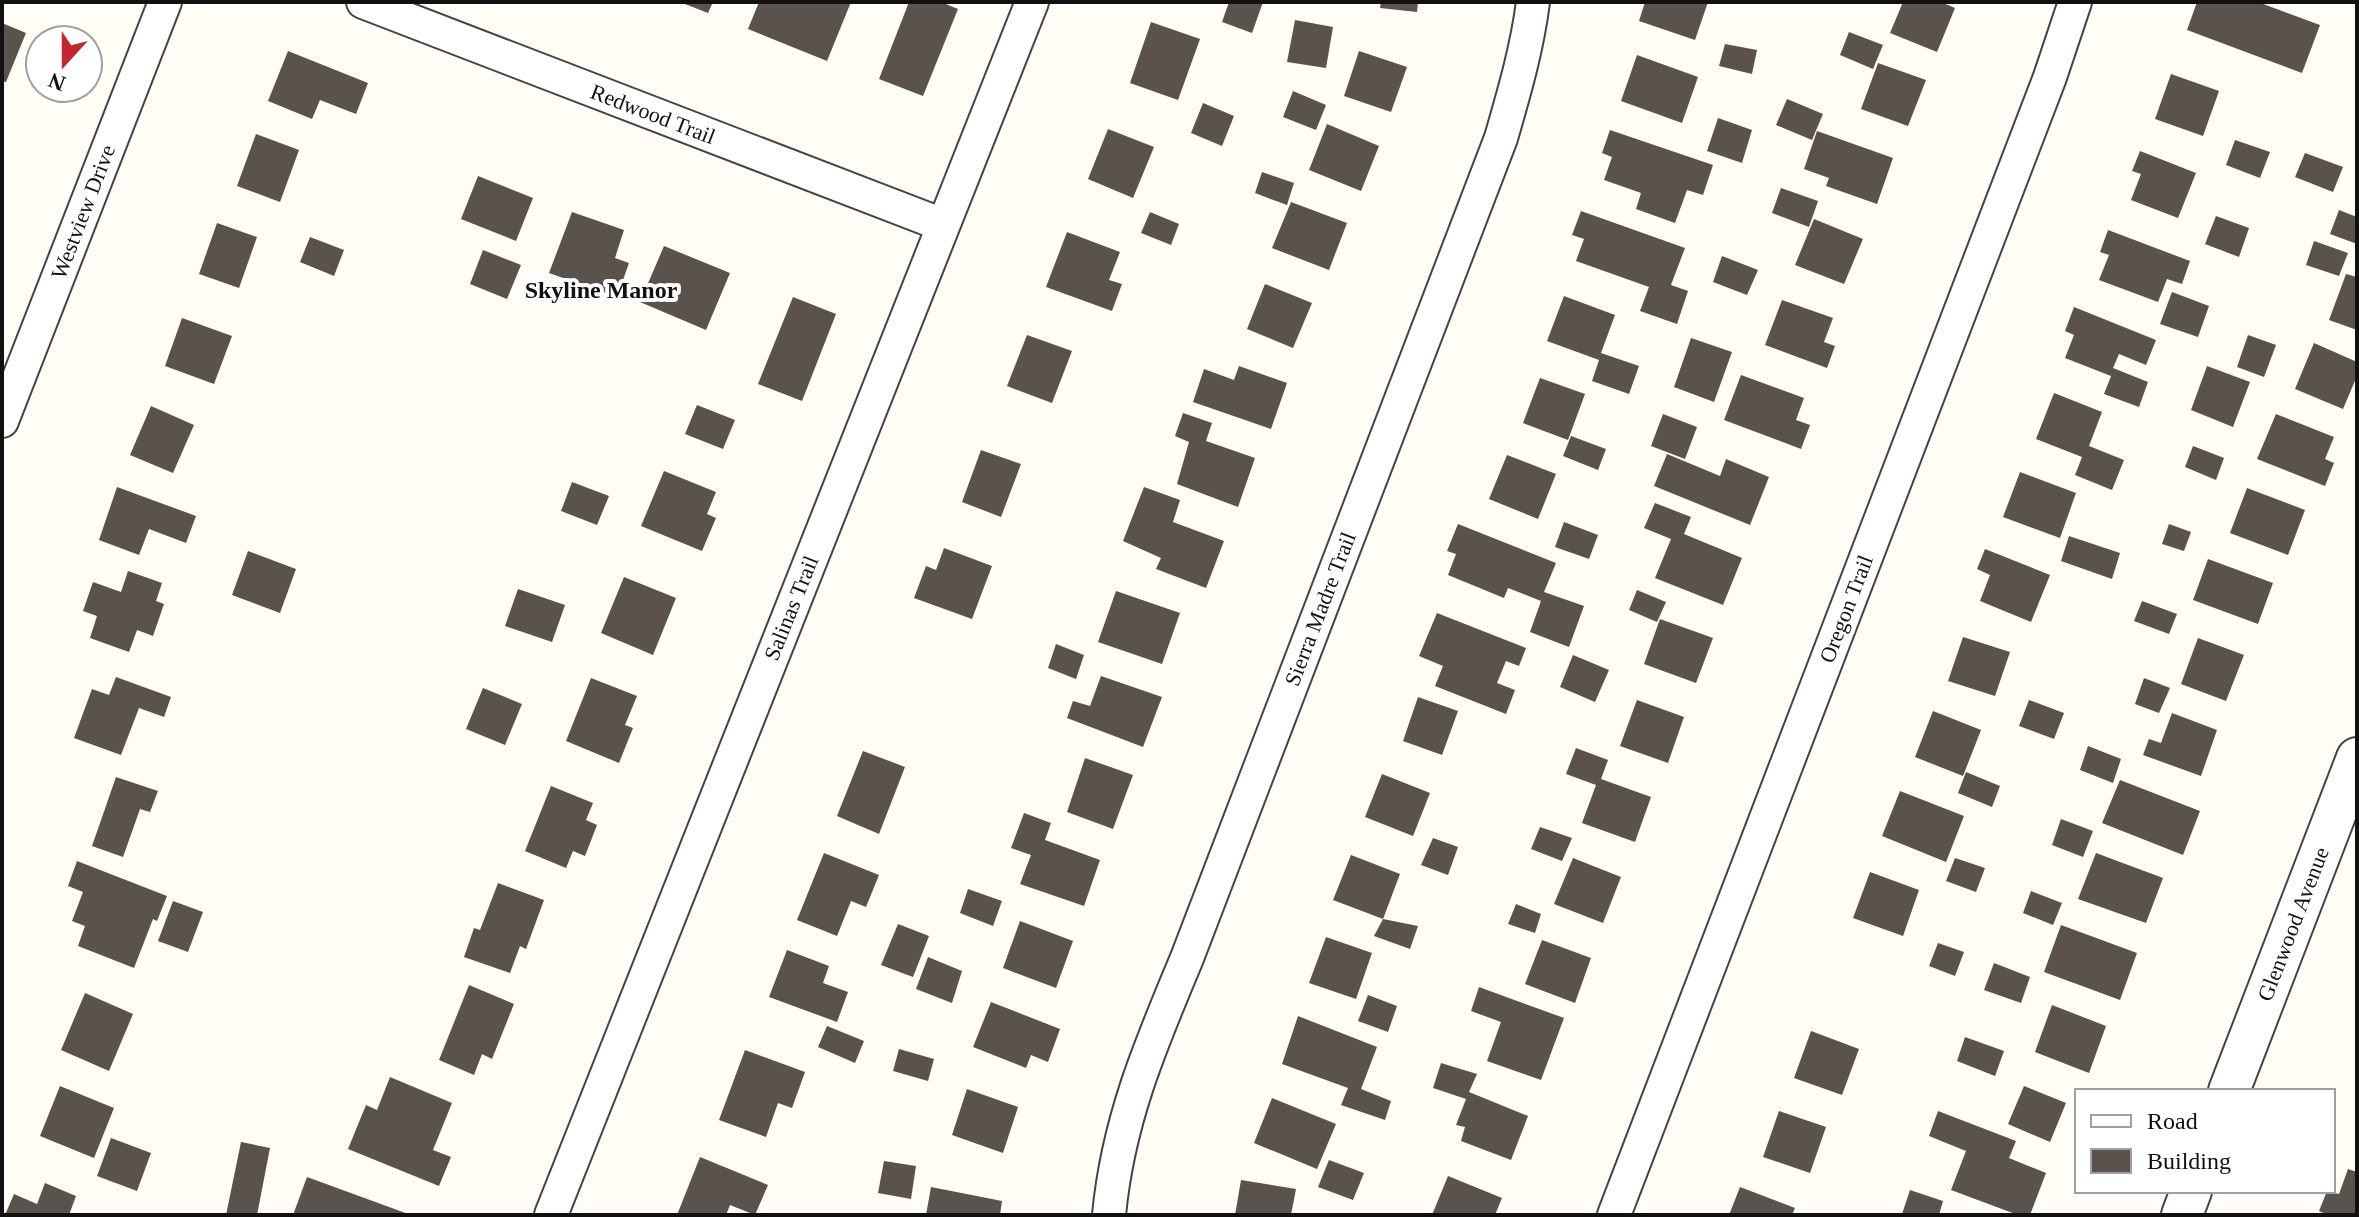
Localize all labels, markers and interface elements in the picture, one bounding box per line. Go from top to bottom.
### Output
north arrow [24,24,104,104]
text: N [45,68,69,97]
street label: Redwood Trail [587,79,719,149]
street label: Westview Drive [46,141,120,283]
district label: Skyline Manor [525,277,678,303]
street label: Sierra Madre Trail [1279,529,1361,689]
street label: Salinas Trail [759,552,823,664]
street label: Oregon Trail [1814,552,1878,666]
street label: Glenwood Avenue [2252,844,2334,1004]
legend [2075,1089,2335,1193]
text: Road [2147,1108,2198,1134]
text: Building [2147,1148,2231,1174]

